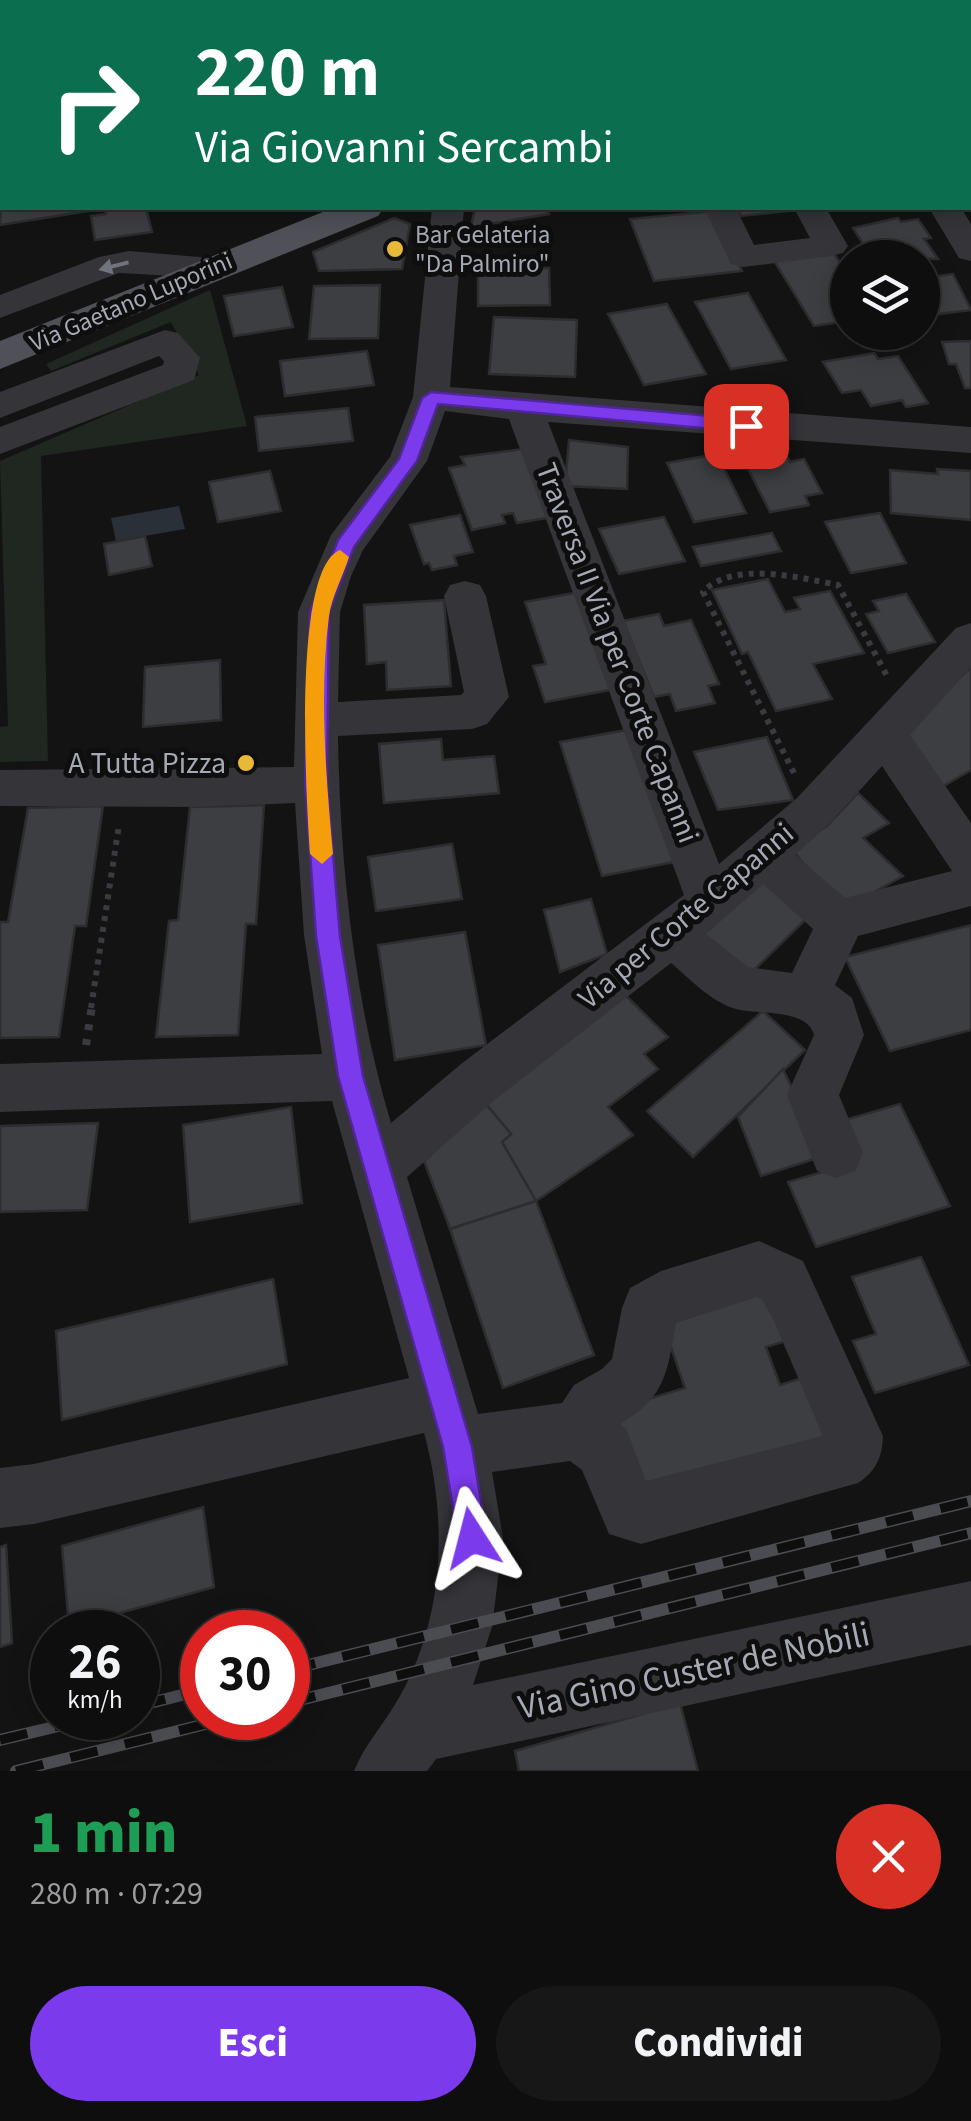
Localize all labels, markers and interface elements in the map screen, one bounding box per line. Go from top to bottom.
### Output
text: 220 m [195,23,380,123]
icon: right [30,40,160,170]
text: Via Giovanni Sercambi [195,116,614,180]
place label: Bar Gelateria "Da Palmiro" [415,217,550,282]
marker: Bar Gelateria "Da Palmiro" [384,238,406,260]
map controls [830,240,940,350]
button: layers [830,240,940,350]
street label: Via Gaetano Luporini [24,243,238,361]
one-way arrow [98,258,129,274]
pin [704,384,789,469]
icon: arrive [719,399,774,454]
street label: Traversa II Via per Corte Capanni [525,457,709,849]
place label: A Tutta Pizza [68,742,226,785]
marker: A Tutta Pizza [235,752,257,774]
street label: Via per Corte Capanni [569,813,803,1019]
position arrow [420,1486,524,1590]
street label: Via Gino Custer de Nobili [514,1609,874,1733]
speed limit sign: 30 [180,1610,310,1740]
text: 26 [69,1627,121,1698]
text: km/h [67,1682,123,1718]
text: 1 min [30,1791,177,1876]
button: close [836,1804,941,1909]
text: 280 m · 07:29 [30,1871,203,1917]
button: Esci [30,1986,476,2101]
button: Condividi [496,1986,941,2101]

